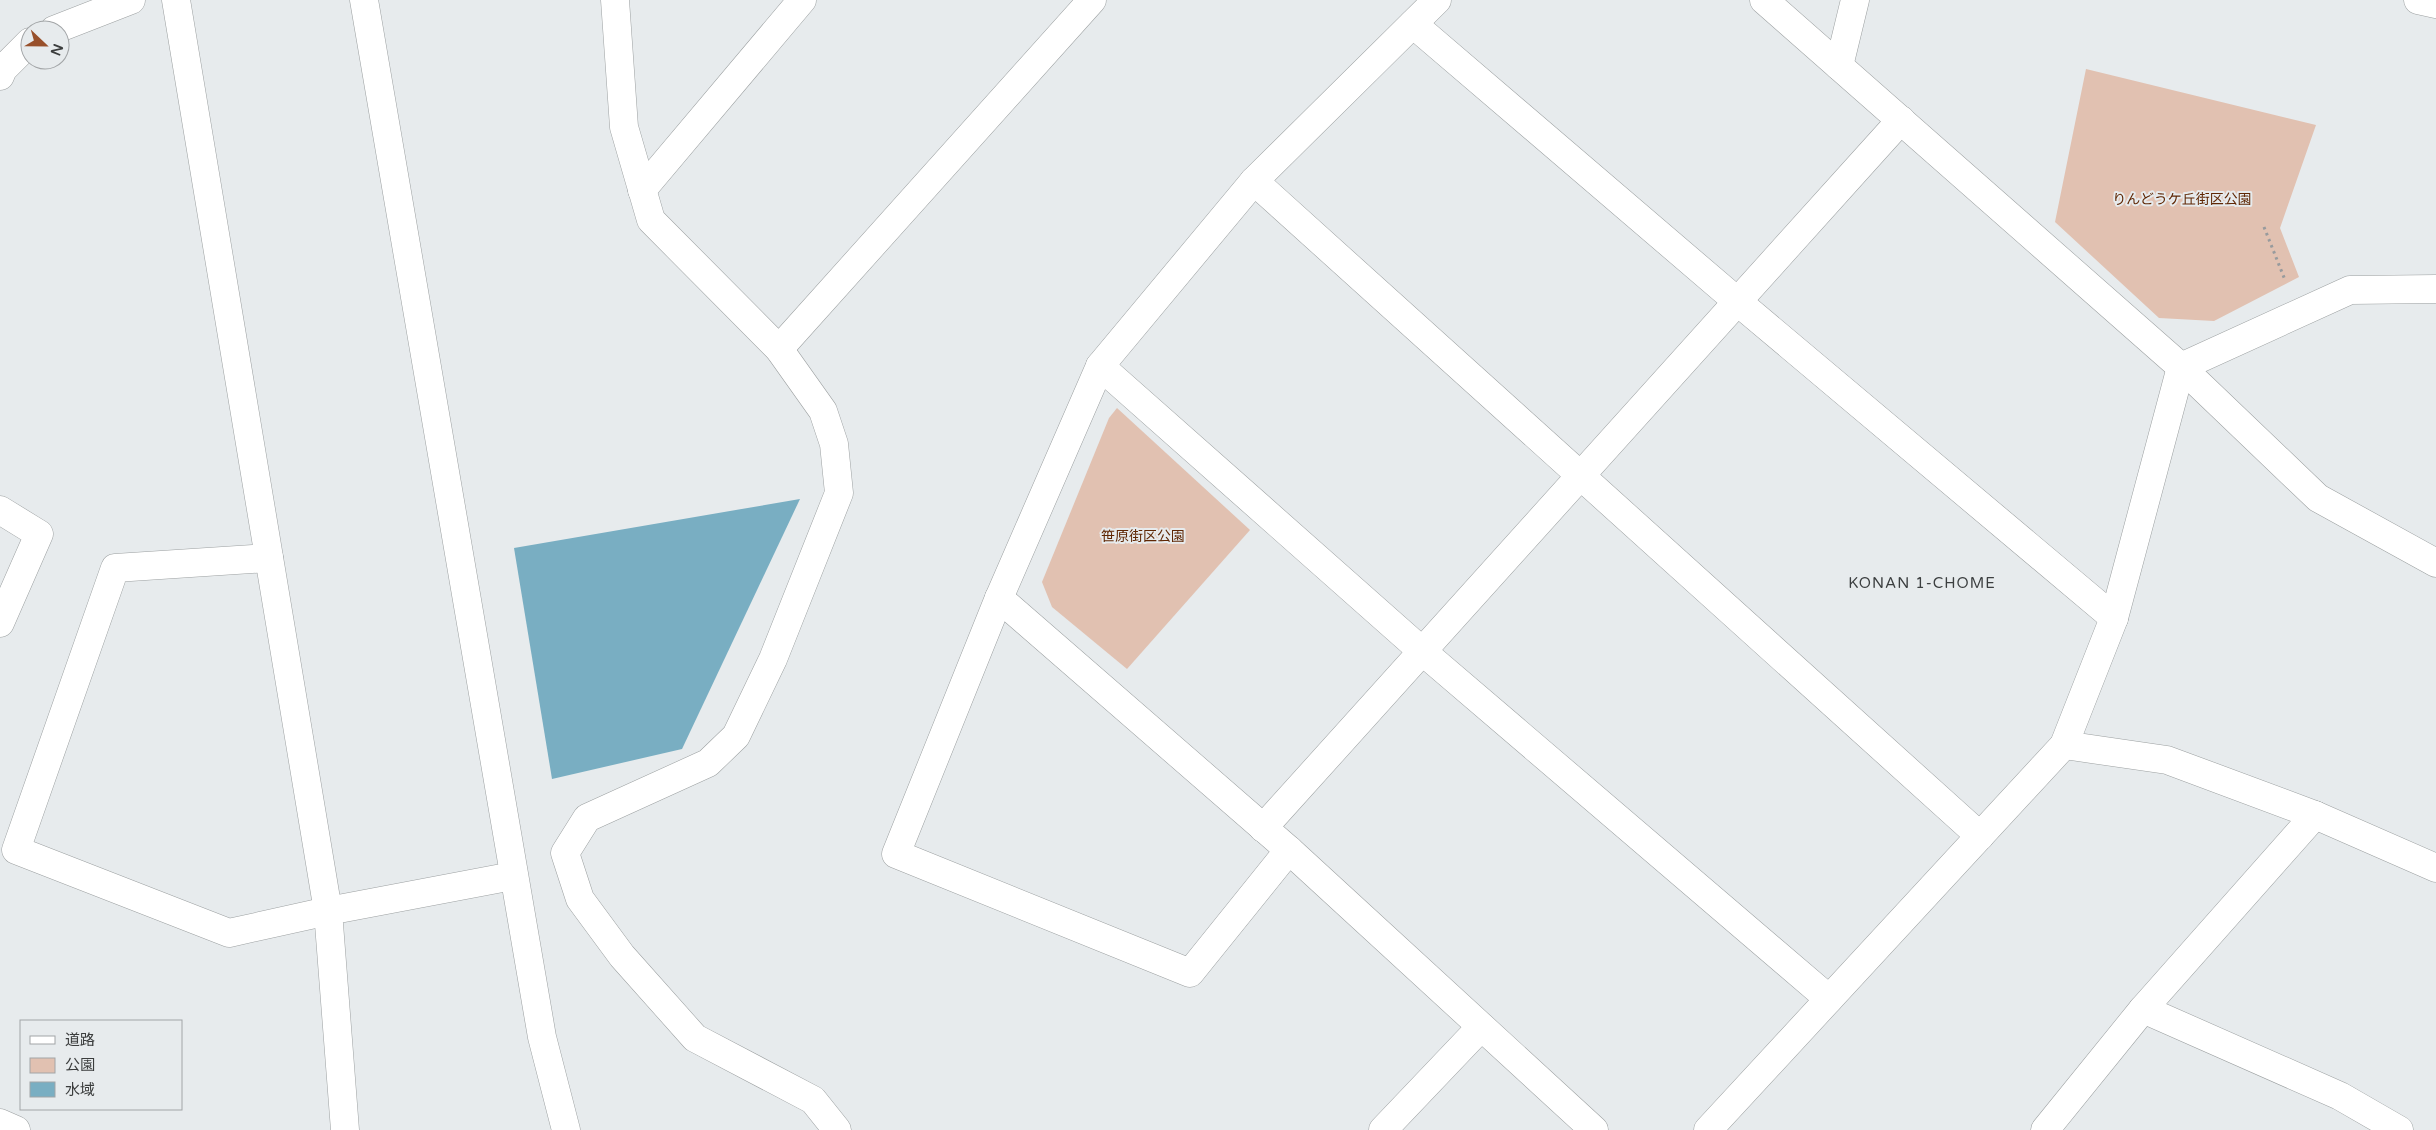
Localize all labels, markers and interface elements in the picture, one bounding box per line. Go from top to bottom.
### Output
north arrow [20,20,70,70]
text: N [47,41,67,58]
park label: りんどうケ丘街区公園 [2112,191,2252,208]
park label: 笹原街区公園 [1101,528,1185,545]
district label: KONAN 1-CHOME [1848,574,1996,592]
legend [20,1020,182,1110]
text: 道路 [65,1031,95,1049]
text: 公園 [65,1056,95,1074]
text: 水域 [65,1081,95,1099]

